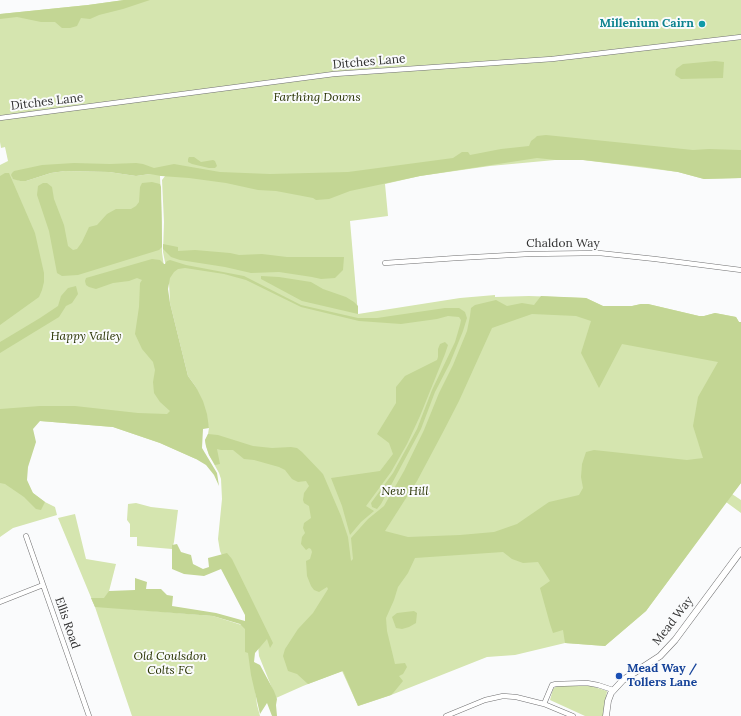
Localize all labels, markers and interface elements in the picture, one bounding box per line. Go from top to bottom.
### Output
place label: Millenium Cairn [600,17,694,31]
marker: Millenium Cairn [697,19,707,29]
street label: Ditches Lane [332,52,406,72]
street label: Ditches Lane [10,90,84,114]
park label: Farthing Downs [273,91,361,105]
street label: Chaldon Way [526,237,600,251]
park label: Happy Valley [50,330,122,344]
park label: New Hill [381,485,429,499]
street label: Mead Way [650,594,696,648]
street label: Ellis Road [51,595,83,651]
park label: Old Coulsdon Colts FC [133,650,207,678]
place label: Mead Way / Tollers Lane [627,662,697,690]
marker: Mead Way / Tollers Lane [614,671,624,681]

